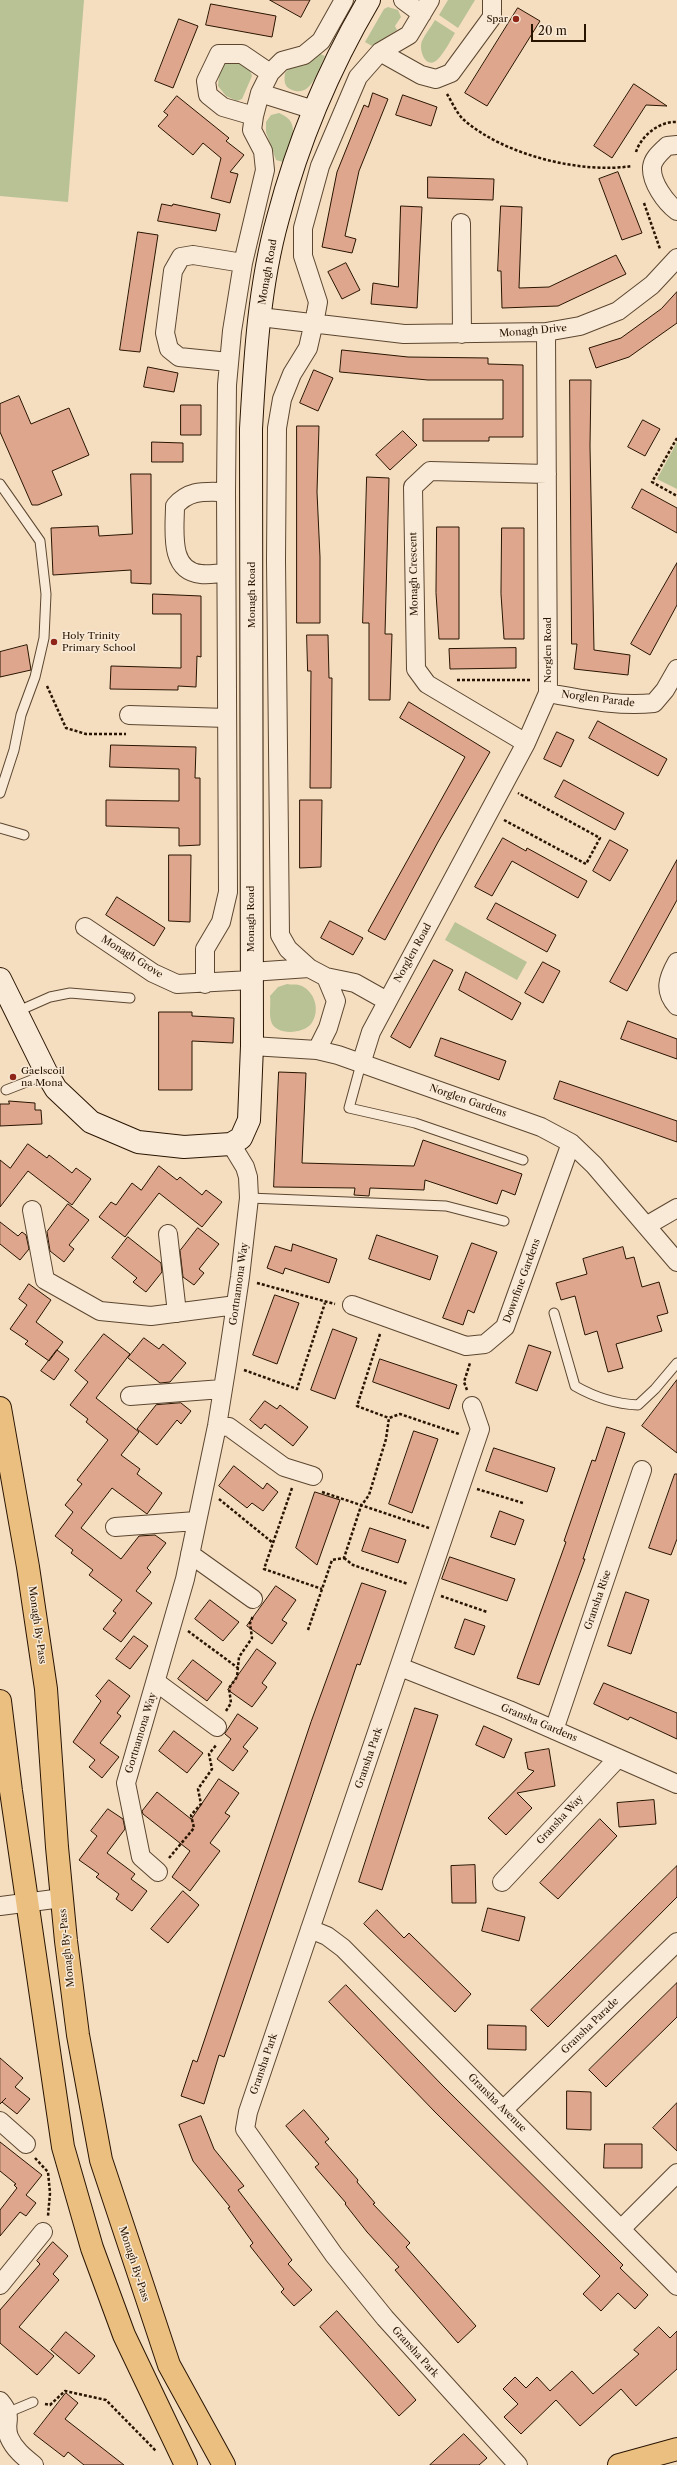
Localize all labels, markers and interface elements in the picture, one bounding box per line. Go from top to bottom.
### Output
place label: Spar [486,13,508,25]
marker: Spar [511,14,521,24]
scale bar [533,16,588,42]
text: 20 m [538,23,567,38]
street label: Monagh Road [256,238,280,306]
street label: Monagh Drive [499,322,567,340]
street label: Monagh Crescent [407,532,421,616]
street label: Monagh Road [246,562,258,628]
street label: Norglen Road [542,617,554,683]
place label: Holy Trinity Primary School [62,630,136,654]
marker: Holy Trinity Primary School [49,637,59,647]
street label: Norglen Parade [561,689,635,709]
street label: Monagh Road [245,886,257,952]
street label: Norglen Road [392,921,434,985]
street label: Monagh Grove [99,933,165,981]
place label: Gaelscoil na Mona [21,1065,65,1088]
marker: Gaelscoil na Mona [8,1072,18,1082]
street label: Norglen Gardens [428,1082,508,1120]
street label: Downfine Gardens [501,1237,543,1325]
street label: Gortnamona Way [227,1242,251,1326]
street label: Gransha Rise [582,1568,614,1632]
street label: Monagh By-Pass [26,1585,48,1665]
street label: Gortnamona Way [123,1691,159,1775]
street label: Gransha Gardens [499,1701,579,1745]
street label: Gransha Park [353,1726,385,1790]
street label: Gransha Way [534,1793,586,1847]
street label: Monagh By-Pass [57,1908,77,1988]
street label: Gransha Parade [559,1996,621,2056]
street label: Gransha Park [248,2032,280,2096]
street label: Gransha Avenue [465,2071,529,2135]
street label: Monagh By-Pass [116,2225,152,2303]
street label: Gransha Park [389,2324,441,2380]

